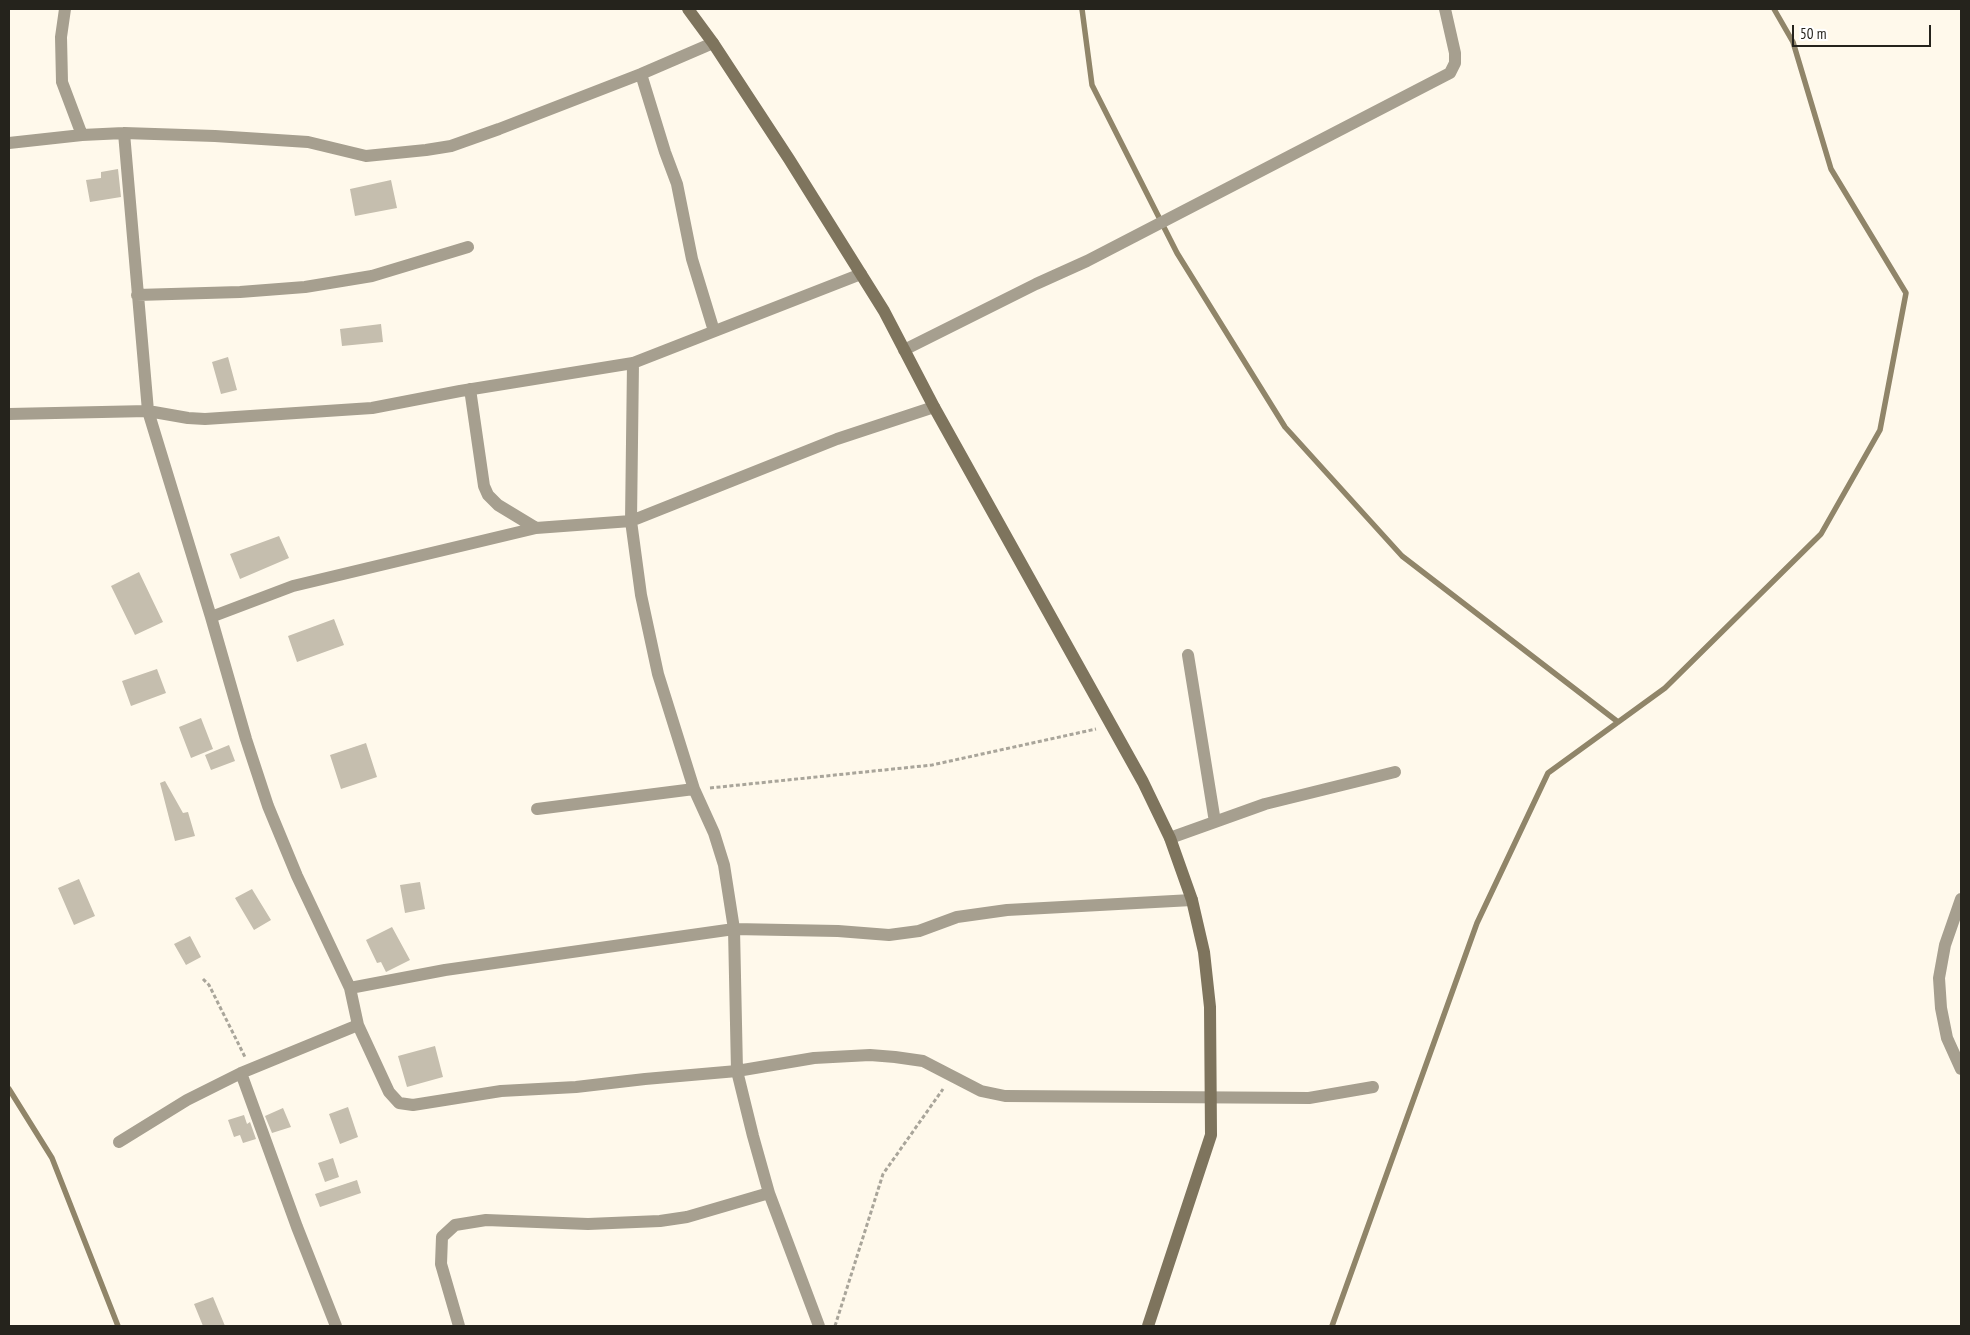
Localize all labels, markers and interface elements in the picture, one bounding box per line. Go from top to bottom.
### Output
scale bar [1795,15,1934,47]
text: 50 m [1800,24,1826,43]

